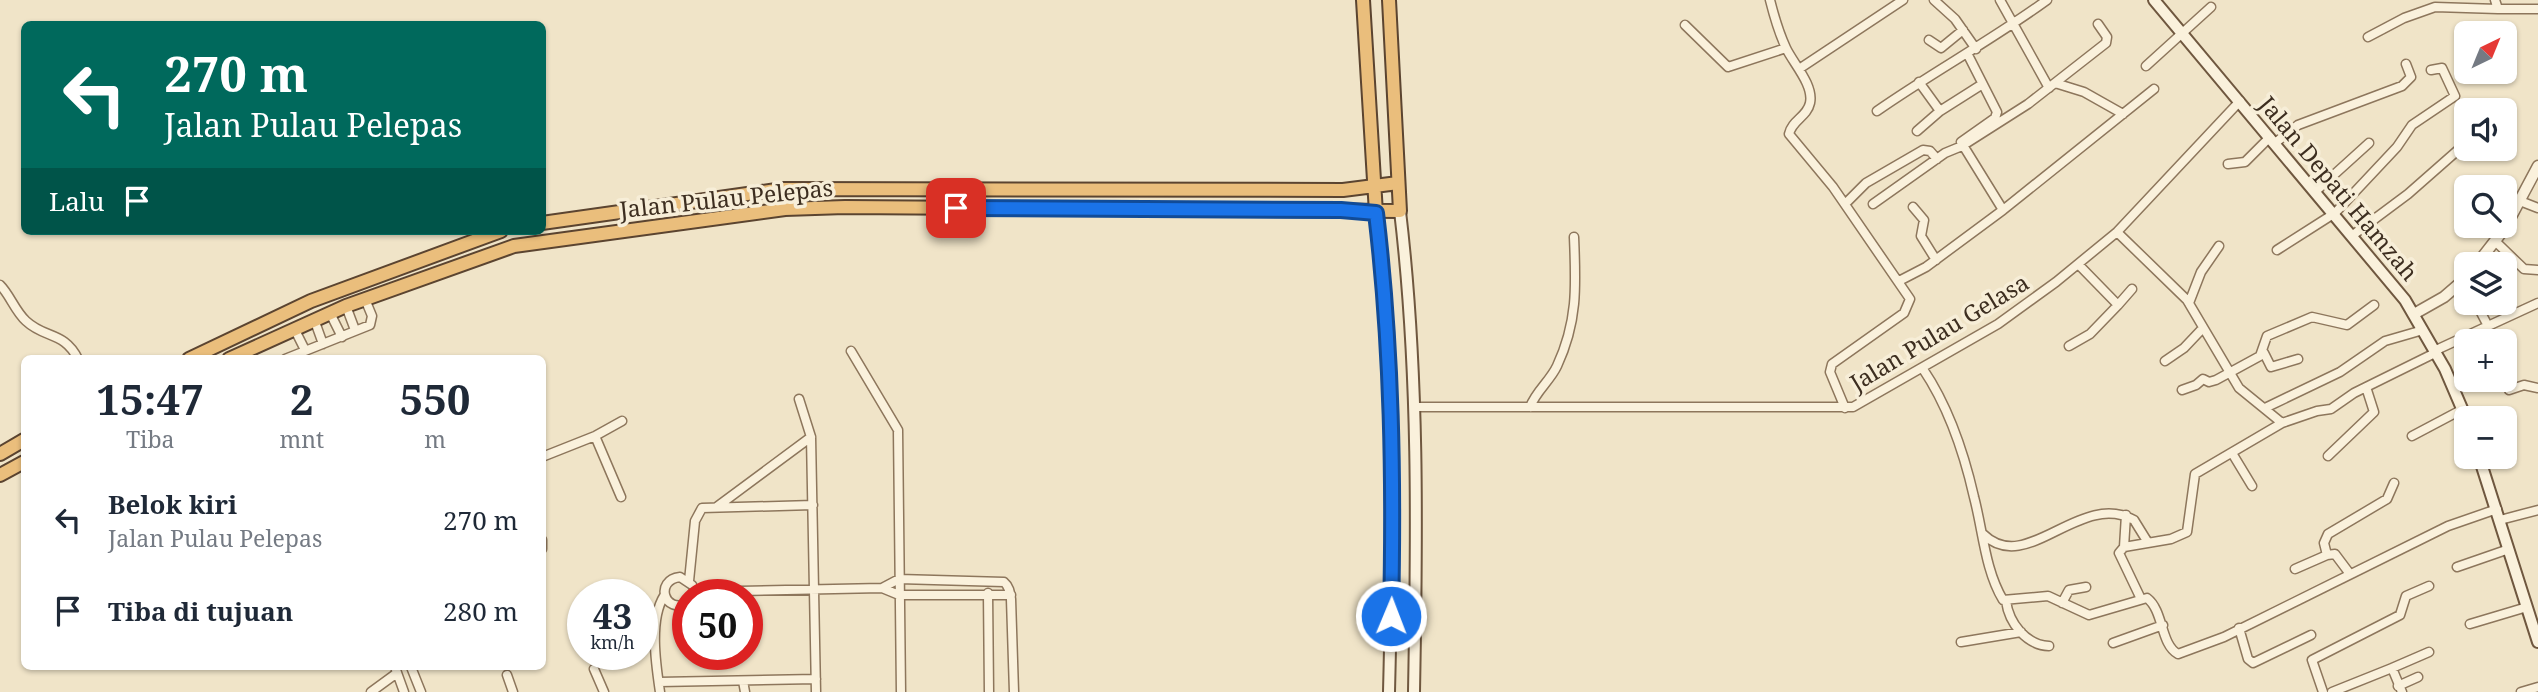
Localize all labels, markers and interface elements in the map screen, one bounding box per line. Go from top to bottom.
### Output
north arrow [2454,21,2516,84]
map controls [2454,21,2517,469]
text: 270 m [164,40,308,106]
icon: left [49,49,140,140]
street label: Jalan Depati Hamzah [2252,88,2426,287]
button: sound [2454,98,2517,161]
text: Jalan Pulau Pelepas [164,103,462,146]
street label: Jalan Pulau Pelepas [617,171,834,225]
button: search [2454,175,2517,238]
pin [926,178,986,238]
icon: arrive [118,182,156,220]
text: Lalu [49,183,104,219]
icon: arrive [937,189,975,227]
button: layers [2454,252,2517,315]
street label: Jalan Pulau Gelasa [1843,266,2034,399]
button: + [2454,329,2517,392]
text: 15:47 [96,370,204,427]
text: 2 [290,370,314,427]
text: 550 [399,370,471,427]
button: − [2454,406,2517,469]
text: Tiba [126,423,174,455]
text: mnt [279,423,324,455]
text: m [424,423,446,455]
text: Belok kiri [108,486,237,522]
icon: left [49,501,87,539]
text: 270 m [443,502,518,538]
text: Jalan Pulau Pelepas [108,522,322,554]
speed limit sign: 50 [672,579,763,670]
position arrow [1354,579,1428,653]
icon: arrive [49,592,87,630]
text: 43 [593,592,632,639]
text: Tiba di tujuan [108,593,293,629]
text: 280 m [443,593,518,629]
text: km/h [590,630,635,654]

